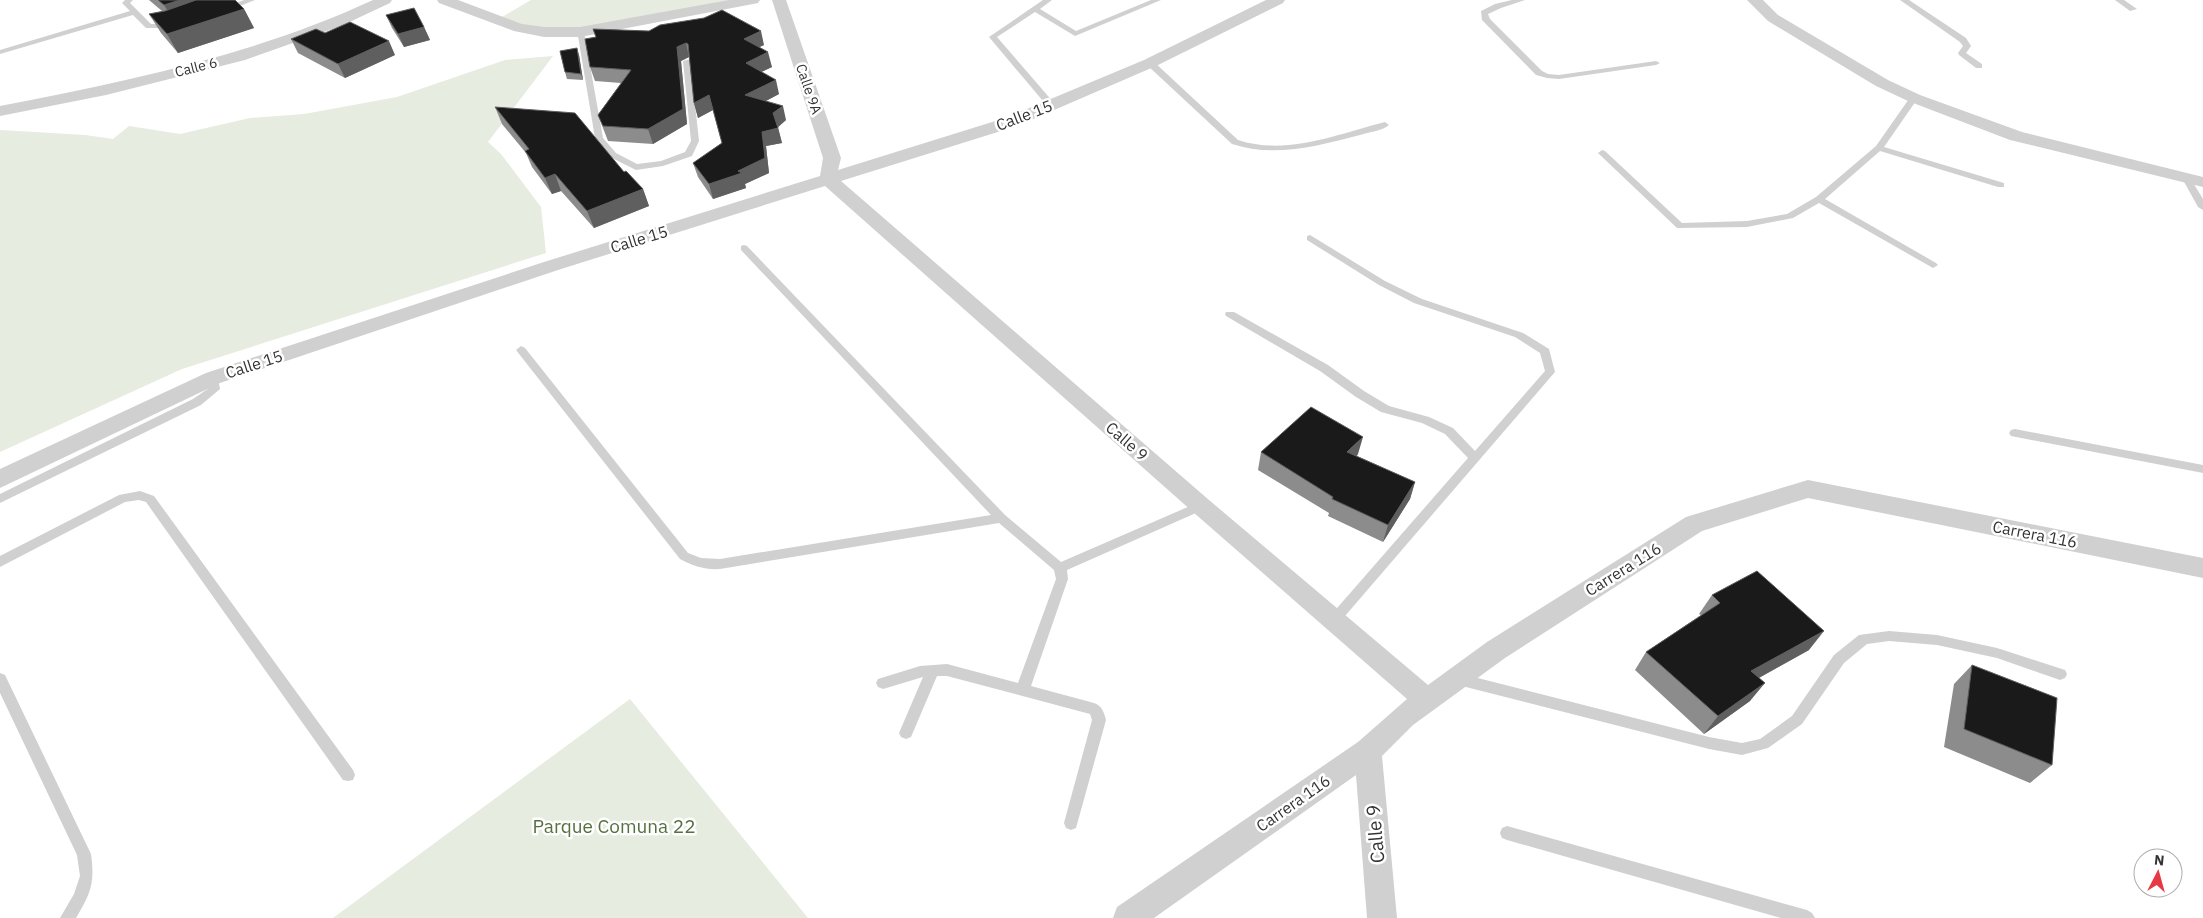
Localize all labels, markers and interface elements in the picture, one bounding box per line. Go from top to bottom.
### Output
street label: Calle 6 [173,53,219,81]
street label: Calle 9A [792,61,826,117]
street label: Calle 15 [993,95,1055,135]
street label: Calle 15 [608,221,670,257]
street label: Calle 15 [223,345,285,383]
street label: Calle 9 [1102,417,1152,465]
street label: Carrera 116 [1991,516,2079,552]
street label: Carrera 116 [1581,538,1665,600]
street label: Carrera 116 [1252,770,1334,836]
street label: Calle 9 [1360,804,1390,864]
park label: Parque Comuna 22 [532,814,696,838]
north arrow [2133,848,2183,898]
text: N [2153,851,2165,870]

